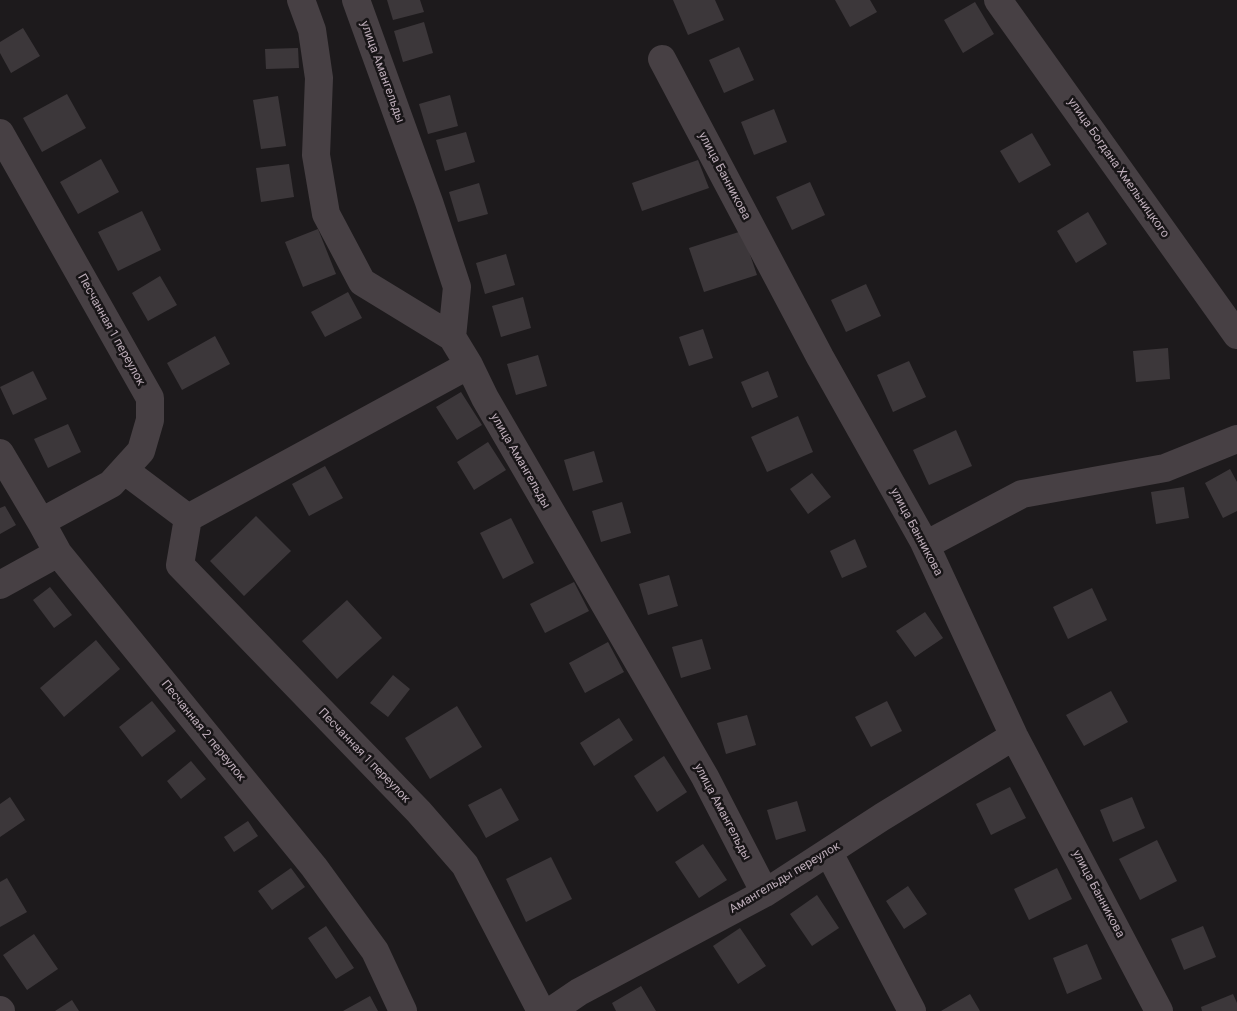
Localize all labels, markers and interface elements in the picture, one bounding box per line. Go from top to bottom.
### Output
street label: улица Амангельды [357,19,407,125]
street label: улица Богдана Хмельницкого [1064,95,1172,241]
street label: улица Банникова [695,130,753,222]
street label: Песчанная 1 переулок [74,271,148,389]
street label: улица Амангельды [487,411,553,511]
street label: улица Банникова [887,486,945,578]
street label: Песчанная 2 переулок [158,678,248,784]
street label: Песчанная 1 переулок [315,706,413,806]
street label: улица Амангельды [690,761,754,863]
street label: Амангельды переулок [727,839,843,917]
street label: улица Банникова [1069,848,1127,940]

